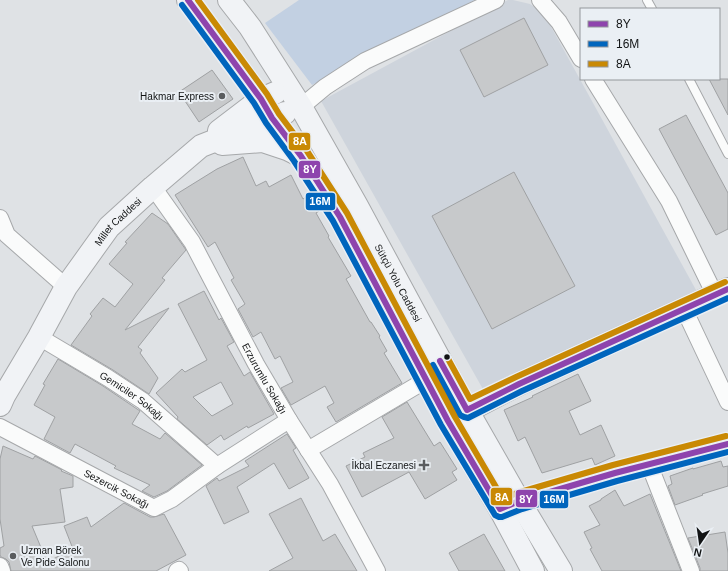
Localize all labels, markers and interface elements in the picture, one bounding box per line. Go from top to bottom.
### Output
legend [580,8,720,80]
text: 8Y [616,17,631,31]
text: 16M [616,37,639,51]
text: 8A [616,57,631,71]
place label: Hakmar Express [140,91,214,102]
marker: Hakmar Express [217,91,227,101]
line badge: 8A [288,132,311,151]
text: 8A [293,135,307,147]
line badge: 8Y [298,160,321,179]
text: 8Y [303,163,317,175]
line badge: 16M [305,192,336,211]
street label: Millet Caddesi [92,195,144,248]
text: 16M [309,195,331,207]
street label: Sütçü Yolu Caddesi [372,242,423,324]
street label: Erzurumlu Sokağı [240,341,289,416]
unlabelled marker [442,352,452,362]
street label: Gemiciler Sokağı [98,369,166,423]
place label: İkbal Eczanesi [352,459,416,471]
marker: İkbal Eczanesi [419,460,429,470]
street label: Sezercik Sokağı [82,467,151,511]
line badge: 8A [490,487,513,506]
line badge: 8Y [515,489,538,508]
line badge: 16M [539,490,569,509]
text: 8A [495,491,509,503]
text: 8Y [519,493,533,505]
text: 16M [543,493,565,505]
north arrow [680,523,720,563]
place label: Uzman Börek Ve Pide Salonu [21,545,89,568]
text: N [692,546,703,559]
marker: Uzman Börek Ve Pide Salonu [8,551,18,561]

